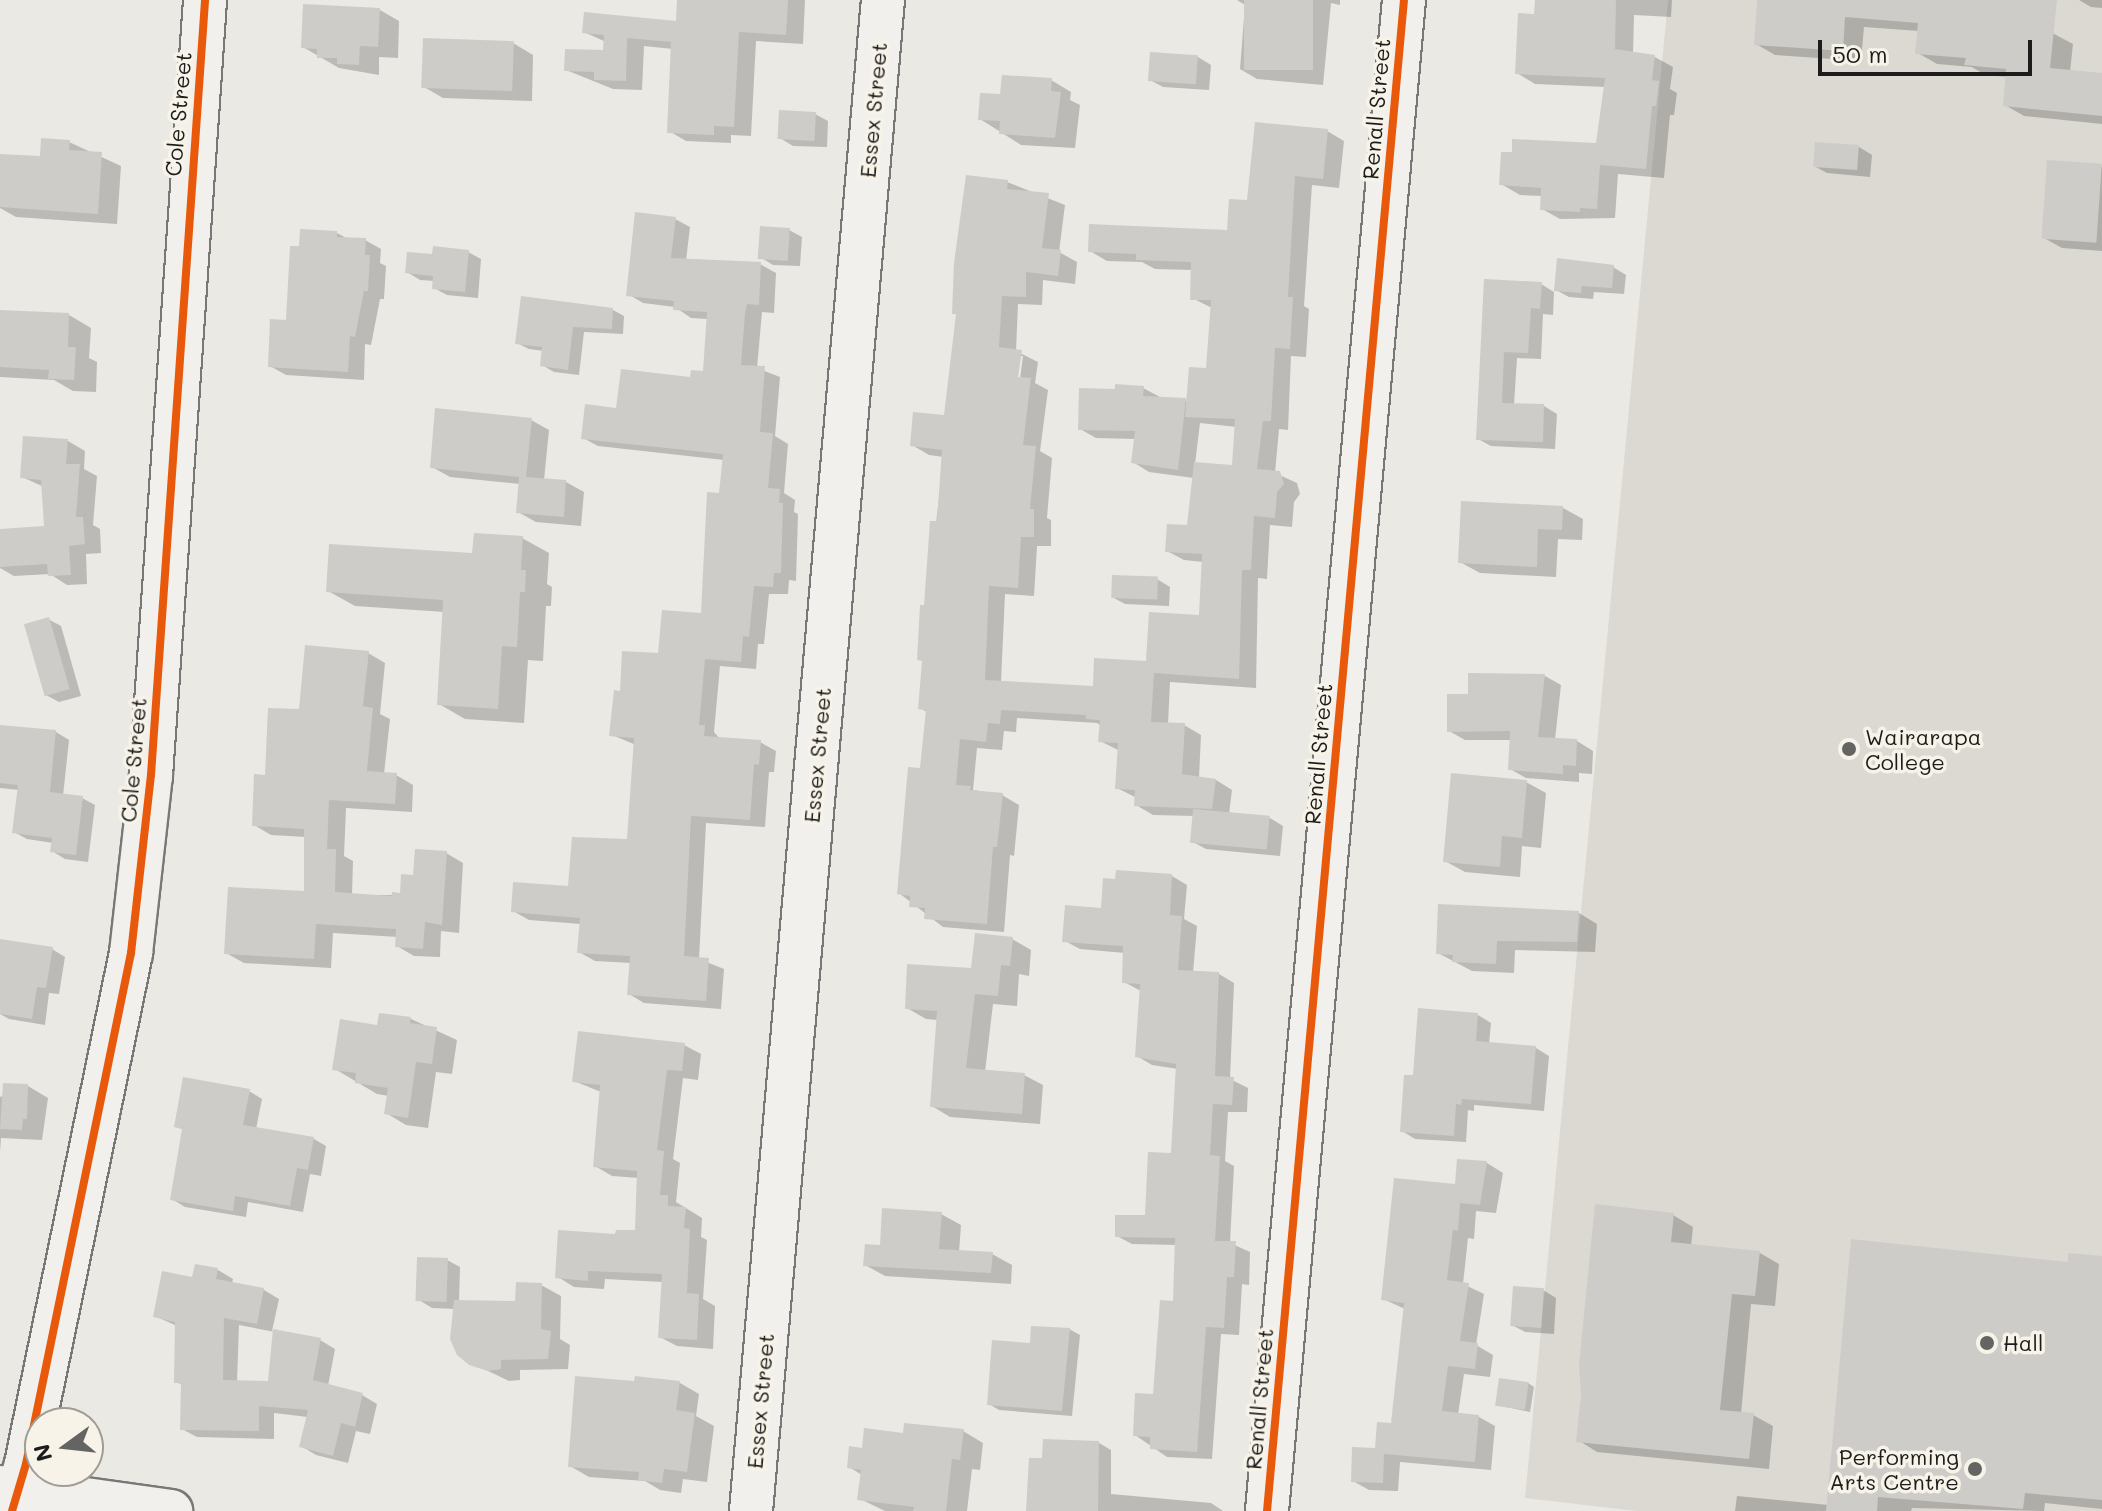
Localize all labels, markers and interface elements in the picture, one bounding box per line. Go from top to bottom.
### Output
scale bar [1822,24,2036,74]
street label: Renall Street [1357,37,1395,181]
text: 50 m [1832,38,1888,69]
street label: Essex Street [854,41,892,179]
street label: Cole Street [159,51,197,177]
street label: Renall Street [1299,682,1337,826]
street label: Essex Street [798,686,836,824]
street label: Cole Street [114,697,152,823]
place label: Wairarapa College [1865,723,1982,774]
marker: Wairarapa College [1840,740,1858,758]
street label: Renall Street [1240,1327,1278,1471]
place label: Hall [2003,1330,2043,1356]
street label: Essex Street [741,1332,779,1470]
marker: Hall [1978,1334,1996,1352]
north arrow [24,1407,104,1487]
text: N [26,1441,58,1465]
place label: Performing Arts Centre [1829,1443,1959,1494]
marker: Performing Arts Centre [1966,1460,1984,1478]

